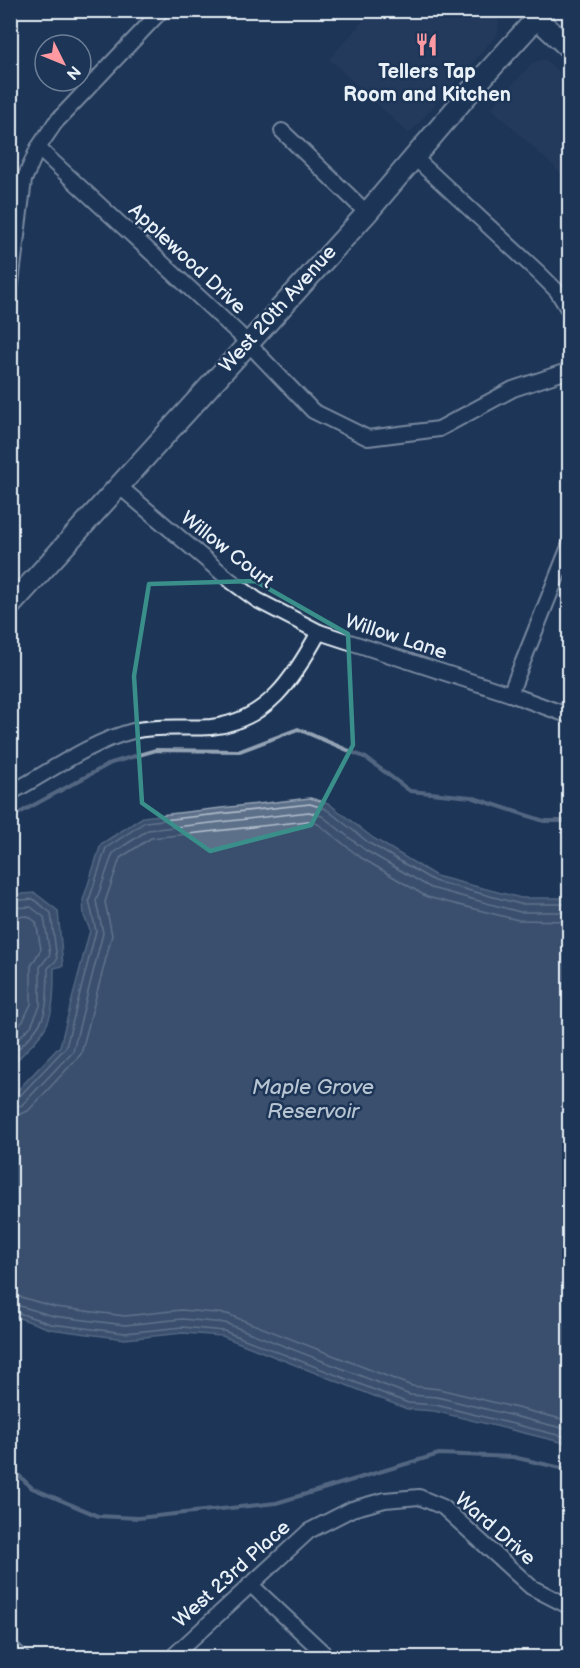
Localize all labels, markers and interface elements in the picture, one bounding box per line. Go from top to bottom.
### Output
restaurant icon: Tellers Tap Room and Kitchen [414,32,440,58]
north arrow [33,33,93,93]
place label: Tellers Tap Room and Kitchen [343,60,511,107]
text: N [62,61,84,83]
street label: Applewood Drive [123,199,251,320]
street label: West 20th Avenue [214,240,342,378]
street label: Willow Court [176,506,278,594]
street label: Willow Lane [342,609,450,665]
water label: Maple Grove Reservoir [252,1075,374,1124]
street label: Ward Drive [450,1487,540,1571]
street label: West 23rd Place [169,1515,295,1633]

